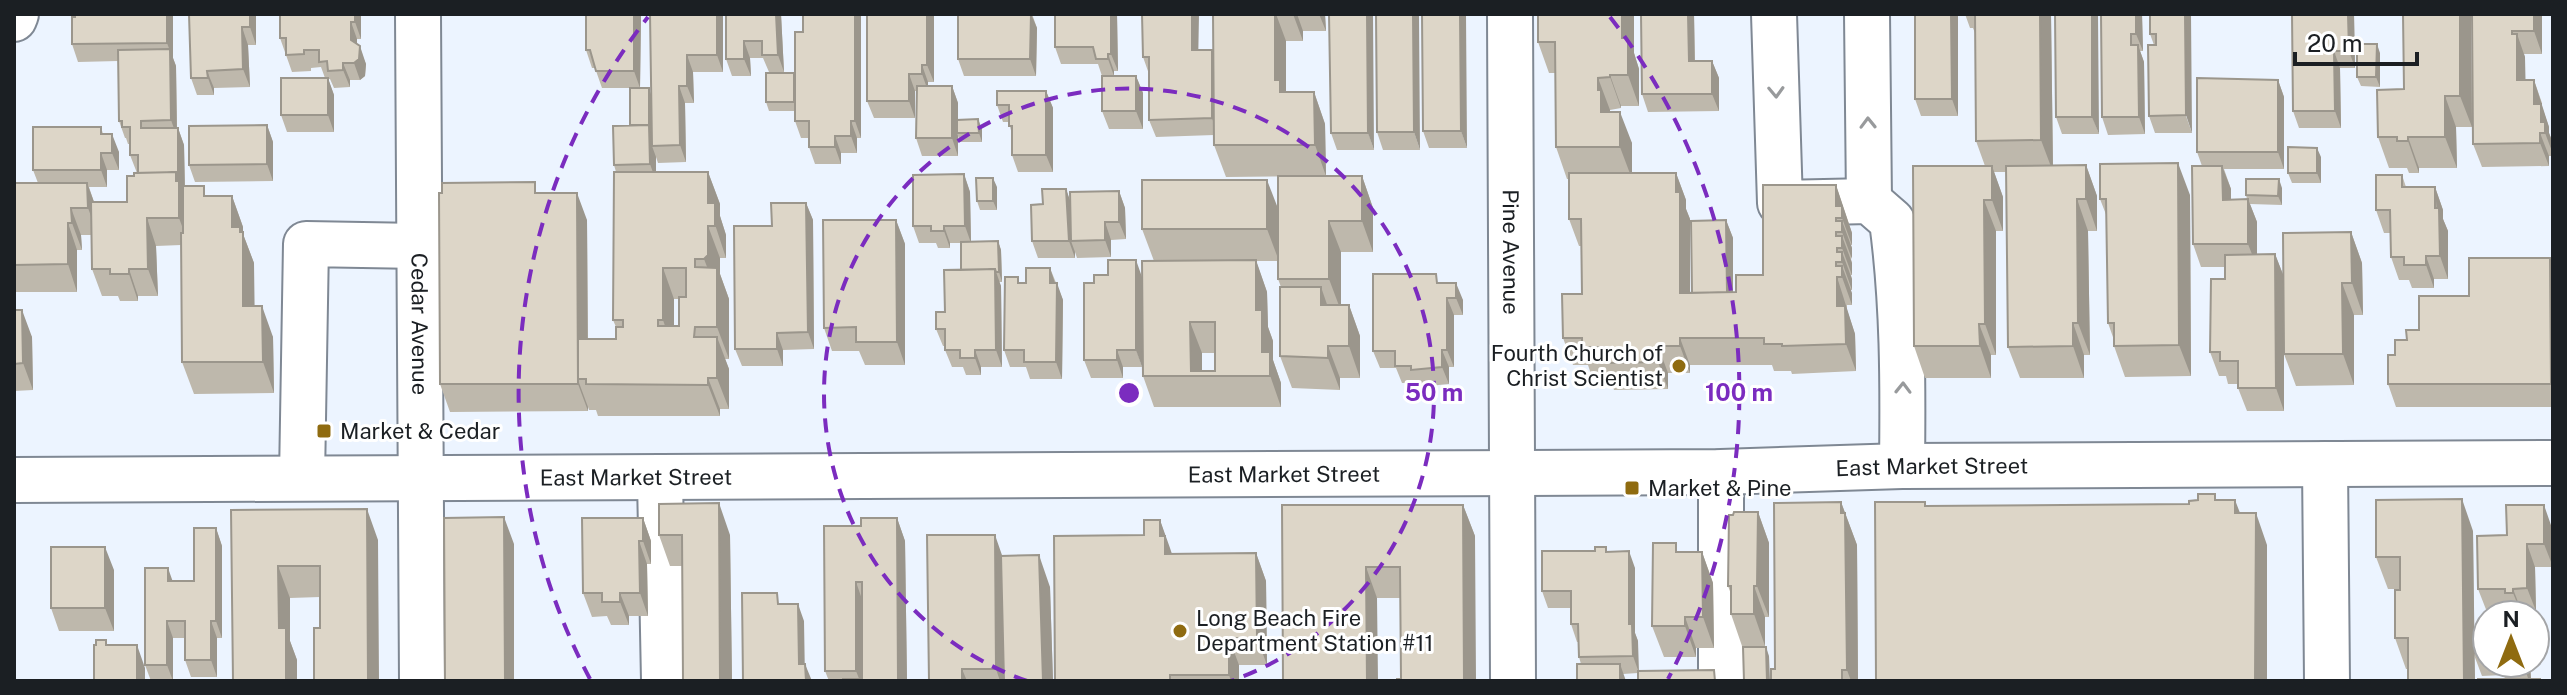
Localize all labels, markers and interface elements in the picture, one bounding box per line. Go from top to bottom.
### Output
scale bar [2295,16,2417,66]
text: 20 m [2307,29,2363,57]
one-way arrow [1768,86,1785,99]
one-way arrow [1859,116,1877,129]
street label: Pine Avenue [1498,189,1524,315]
street label: Cedar Avenue [406,253,433,395]
place label: Fourth Church of Christ Scientist [1491,340,1663,391]
marker: Fourth Church of Christ Scientist [1670,357,1688,375]
text: 50 m [1405,378,1463,406]
text: 100 m [1705,378,1773,406]
centre of rings [1115,379,1143,407]
one-way arrow [1894,381,1912,394]
place label: Market & Cedar [340,418,500,444]
marker: Market & Cedar [315,422,333,440]
street label: East Market Street [1835,452,2028,481]
street label: East Market Street [1188,461,1380,487]
street label: East Market Street [540,464,732,491]
place label: Market & Pine [1648,475,1792,501]
marker: Market & Pine [1623,479,1641,497]
north arrow [2471,599,2551,679]
place label: Long Beach Fire Department Station #11 [1196,605,1433,656]
text: N [2502,606,2520,632]
marker: Long Beach Fire Department Station #11 [1171,622,1189,640]

